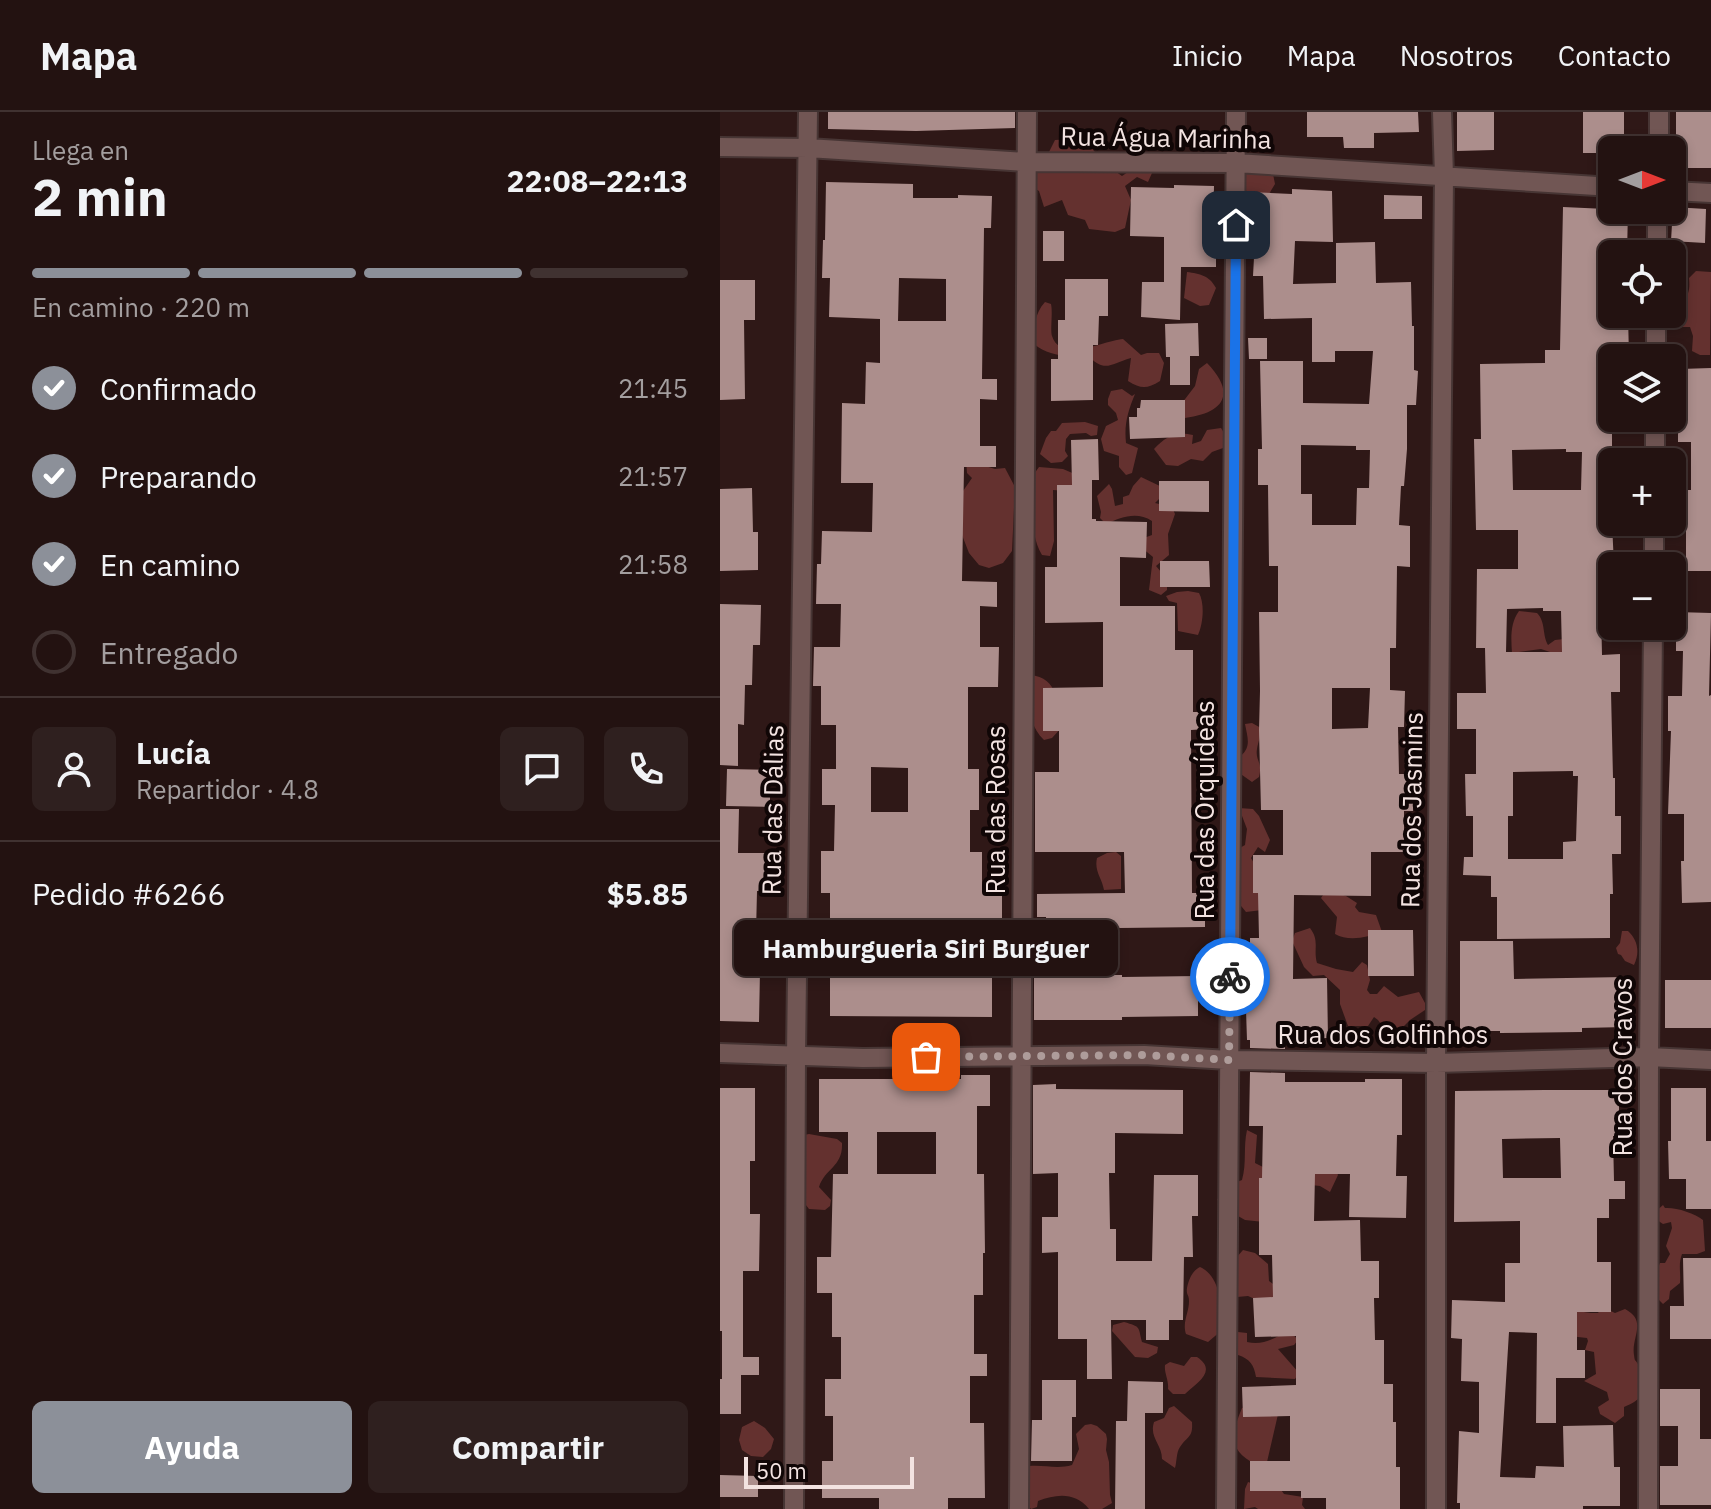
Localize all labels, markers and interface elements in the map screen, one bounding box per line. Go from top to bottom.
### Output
text: Mapa [40,31,137,80]
text: Inicio [1172,37,1243,74]
text: Mapa [1287,37,1356,74]
text: Nosotros [1400,37,1514,74]
text: Contacto [1558,37,1671,74]
street label: Rua Água Marinha [1060,118,1272,156]
text: Llega en [32,133,129,167]
north arrow [1598,136,1686,224]
map controls [1598,136,1686,640]
text: 22:08–22:13 [507,161,688,200]
text: 2 min [32,163,168,230]
pin [1202,191,1270,259]
icon: home [1214,203,1258,247]
button: locate [1598,240,1686,328]
text: En camino · 220 m [32,290,250,324]
button: layers [1598,344,1686,432]
icon: check [32,366,76,410]
text: Confirmado [100,369,257,408]
text: 21:45 [618,371,688,405]
button: + [1598,448,1686,536]
icon: check [32,454,76,498]
text: Preparando [100,457,257,496]
text: 21:57 [618,459,688,493]
icon: check [32,542,76,586]
text: En camino [100,545,240,584]
text: 21:58 [618,547,688,581]
button: − [1598,552,1686,640]
text: Entregado [100,633,238,672]
street label: Rua das Orquídeas [1187,700,1221,920]
street label: Rua dos Jasmins [1392,712,1430,908]
street label: Rua das Dálias [754,724,790,896]
street label: Rua das Rosas [978,725,1012,895]
button: person [32,727,116,811]
button: chat [500,727,584,811]
button: phone [604,727,688,811]
text: Lucía [136,733,211,772]
text: Repartidor · 4.8 [136,772,319,806]
text: Pedido #6266 [32,874,226,913]
text: $5.85 [607,874,688,913]
callout: Hamburgueria Siri Burguer [734,921,1118,977]
text: Hamburgueria Siri Burguer [762,931,1090,965]
courier [1190,937,1270,1017]
icon: bike [1208,955,1252,999]
street label: Rua dos Cravos [1605,978,1639,1156]
street label: Rua dos Golfinhos [1277,1017,1489,1051]
pin [892,1023,960,1091]
icon: bag [904,1035,948,1079]
button: Ayuda [32,1401,352,1493]
button: Compartir [368,1401,688,1493]
scale bar [744,1453,914,1489]
text: 50 m [756,1456,807,1485]

